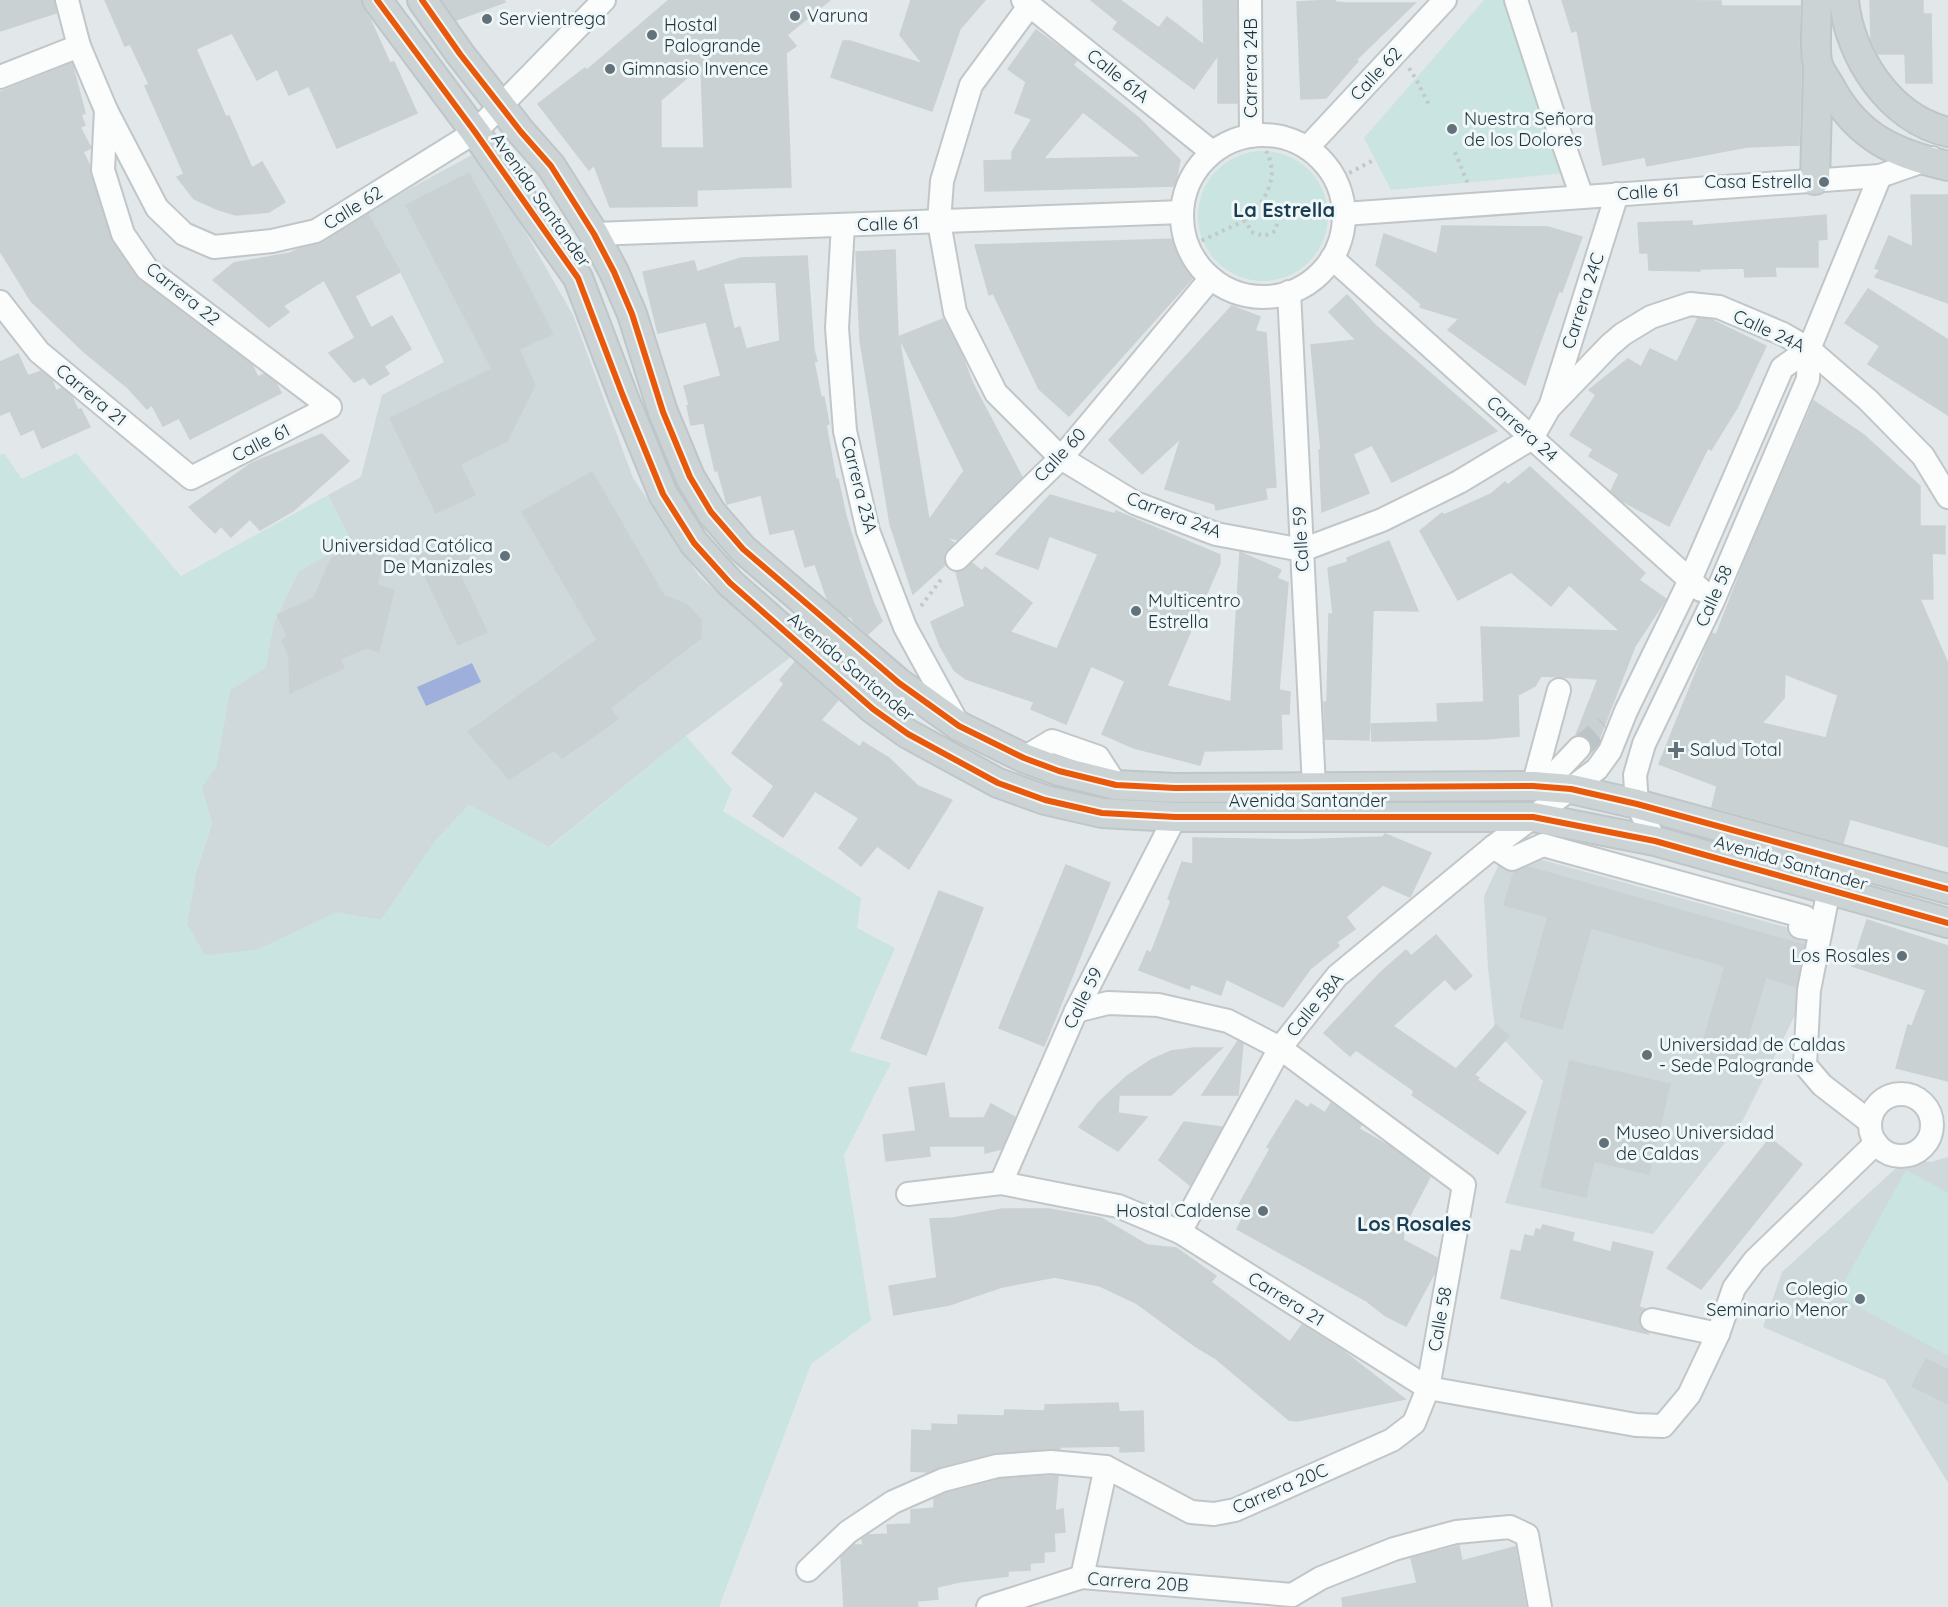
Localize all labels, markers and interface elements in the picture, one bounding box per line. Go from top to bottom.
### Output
place label: Varuna [807,4,868,27]
place label: Servientrega [499,7,606,30]
marker: Varuna [788,9,802,23]
marker: Servientrega [480,12,494,26]
place label: Hostal Palogrande [664,13,761,57]
street label: Carrera 24B [1239,18,1262,118]
marker: Hostal Palogrande [645,28,659,42]
street label: Calle 62 [1345,42,1406,105]
street label: Calle 61A [1082,43,1154,108]
place label: Gimnasio Invence [622,57,768,80]
marker: Gimnasio Invence [603,62,617,76]
place label: Nuestra Señora de los Dolores [1464,107,1594,151]
marker: Nuestra Señora de los Dolores [1445,122,1459,136]
street label: Avenida Santander [487,128,596,271]
place label: Casa Estrella [1704,170,1812,193]
marker: Casa Estrella [1817,175,1831,189]
street label: Calle 61 [1616,178,1680,205]
street label: Calle 62 [319,180,387,235]
district label: La Estrella [1233,197,1335,222]
street label: Calle 61 [857,211,919,236]
street label: Carrera 24C [1556,250,1609,352]
street label: Carrera 22 [142,257,225,330]
street label: Calle 24A [1730,304,1809,357]
street label: Carrera 21 [51,358,131,431]
street label: Carrera 24 [1482,391,1563,467]
street label: Calle 61 [228,418,294,467]
street label: Calle 60 [1029,423,1091,487]
street label: Carrera 23A [836,434,883,536]
street label: Carrera 24A [1124,486,1225,543]
street label: Calle 59 [1287,506,1314,572]
place label: Universidad Católica De Manizales [322,534,493,578]
marker: Universidad Católica De Manizales [498,549,512,563]
street label: Calle 58 [1690,561,1737,630]
place label: Multicentro Estrella [1148,589,1241,633]
marker: Multicentro Estrella [1129,604,1143,618]
street label: Avenida Santander [783,607,920,726]
place label: Salud Total [1690,738,1782,761]
marker: Salud Total [1667,741,1685,759]
street label: Avenida Santander [1229,789,1387,812]
street label: Avenida Santander [1712,830,1871,895]
place label: Los Rosales [1791,944,1890,967]
marker: Los Rosales [1895,949,1909,963]
street label: Calle 59 [1058,963,1107,1032]
street label: Calle 58A [1281,968,1348,1042]
place label: Universidad de Caldas - Sede Palogrande [1659,1033,1845,1077]
marker: Universidad de Caldas - Sede Palogrande [1640,1048,1654,1062]
place label: Museo Universidad de Caldas [1616,1121,1774,1165]
marker: Museo Universidad de Caldas [1597,1136,1611,1150]
place label: Hostal Caldense [1116,1199,1251,1222]
marker: Hostal Caldense [1256,1204,1270,1218]
district label: Los Rosales [1357,1211,1471,1236]
street label: Carrera 21 [1244,1266,1329,1331]
place label: Colegio Seminario Menor [1706,1277,1848,1321]
street label: Calle 58 [1423,1285,1457,1353]
marker: Colegio Seminario Menor [1853,1292,1867,1306]
street label: Carrera 20C [1229,1458,1331,1519]
street label: Carrera 20B [1087,1566,1189,1597]

